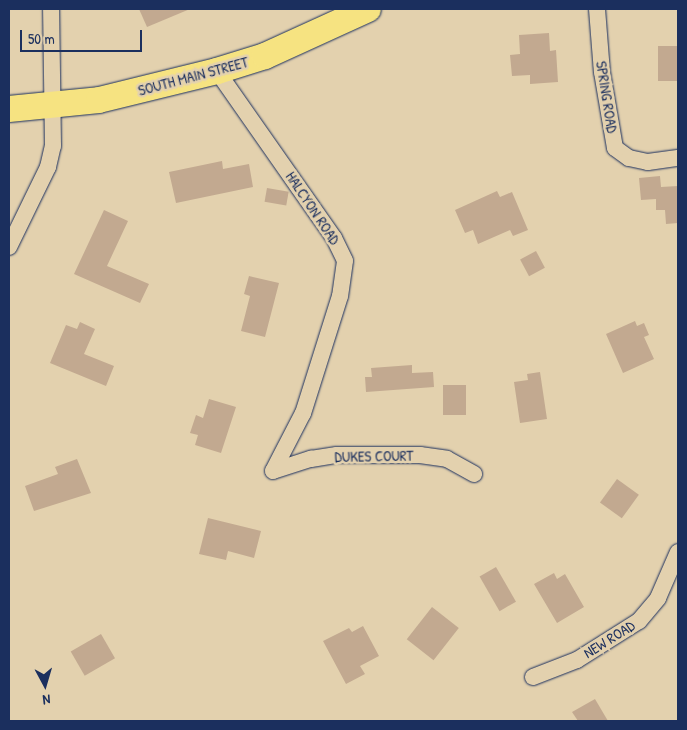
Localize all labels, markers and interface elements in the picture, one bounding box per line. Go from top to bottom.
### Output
scale bar [22,20,145,52]
text: 50 m [28,28,55,49]
street label: SOUTH MAIN STREET [136,53,250,99]
street label: SPRING ROAD [592,60,622,134]
street label: HALCYON ROAD [282,168,344,248]
street label: DUKES COURT [334,446,414,466]
street label: NEW ROAD [580,616,638,662]
north arrow [20,660,70,710]
text: N [42,691,51,710]

